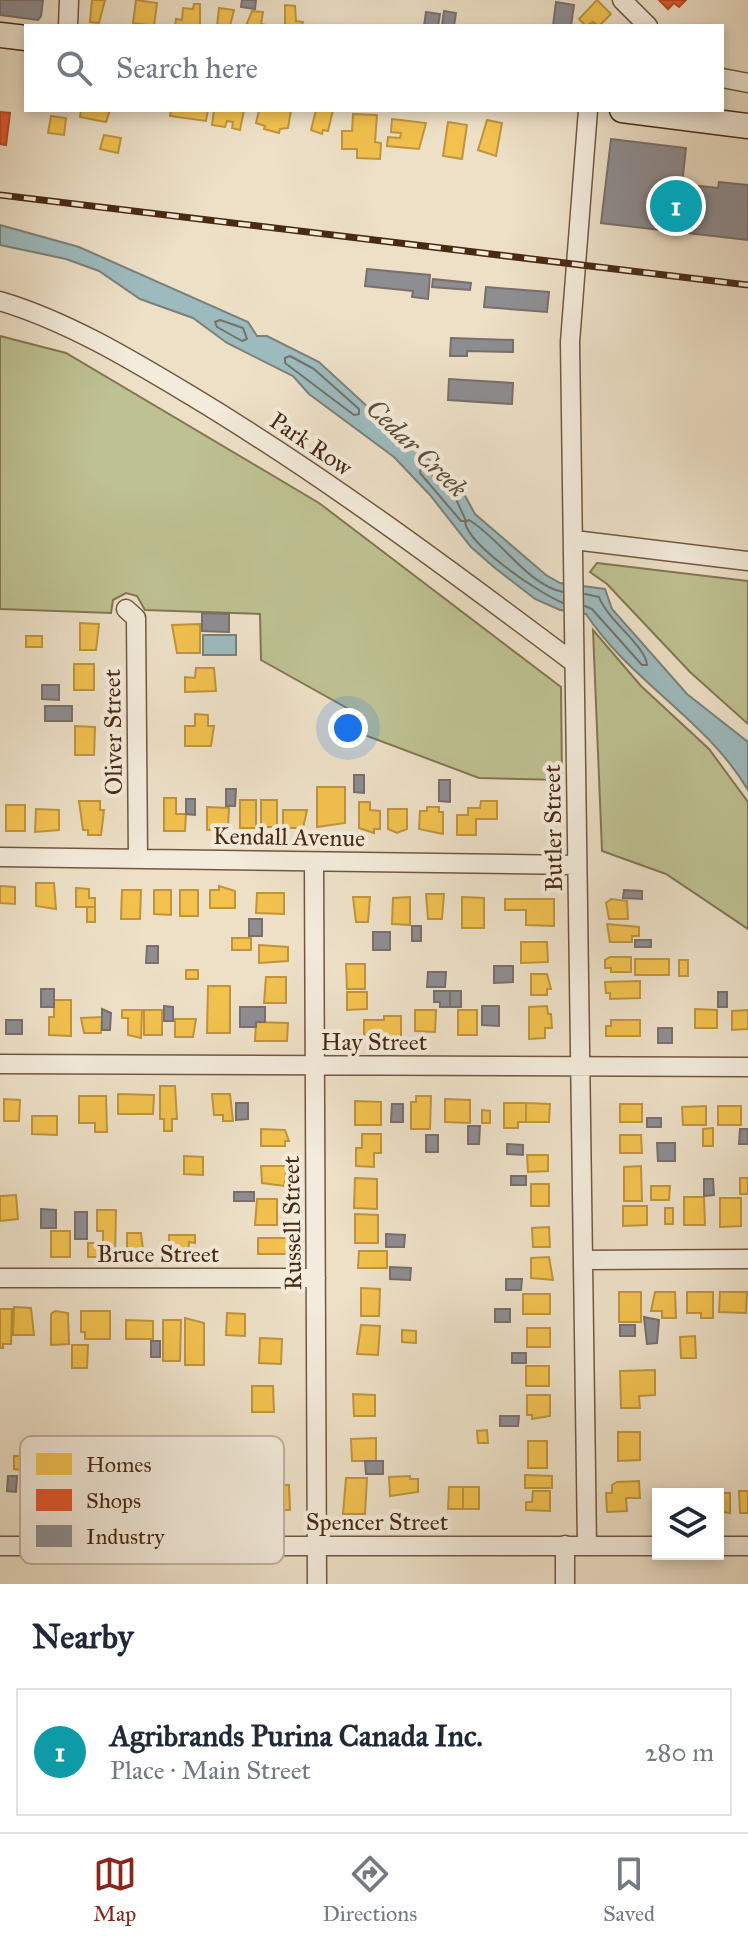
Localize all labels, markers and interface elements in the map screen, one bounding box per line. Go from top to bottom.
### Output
search box [24,24,724,112]
icon: search [52,46,96,90]
text: Search here [116,50,258,86]
pin: 1 [650,176,702,236]
water label: Cedar Creek [360,392,475,504]
street label: Park Row [264,406,359,483]
street label: Oliver Street [97,668,129,795]
your location [328,708,368,748]
street label: Butler Street [537,764,569,892]
street label: Kendall Avenue [213,821,365,853]
street label: Hay Street [321,1027,428,1057]
street label: Russell Street [276,1155,308,1291]
street label: Bruce Street [97,1239,220,1269]
legend [20,1436,284,1564]
text: Homes [86,1451,152,1478]
text: Shops [86,1487,141,1514]
map controls [652,1488,724,1560]
button: layers [652,1488,724,1560]
street label: Spencer Street [306,1507,449,1537]
text: Industry [86,1523,165,1550]
text: Nearby [32,1616,134,1657]
text: Agribrands Purina Canada Inc. [110,1718,483,1754]
text: 1 [55,1736,65,1768]
text: 280 m [645,1736,714,1768]
text: Place · Main Street [110,1754,311,1786]
tab: Map [93,1852,137,1927]
tab: Directions [322,1852,417,1927]
tab: Saved [603,1852,655,1927]

